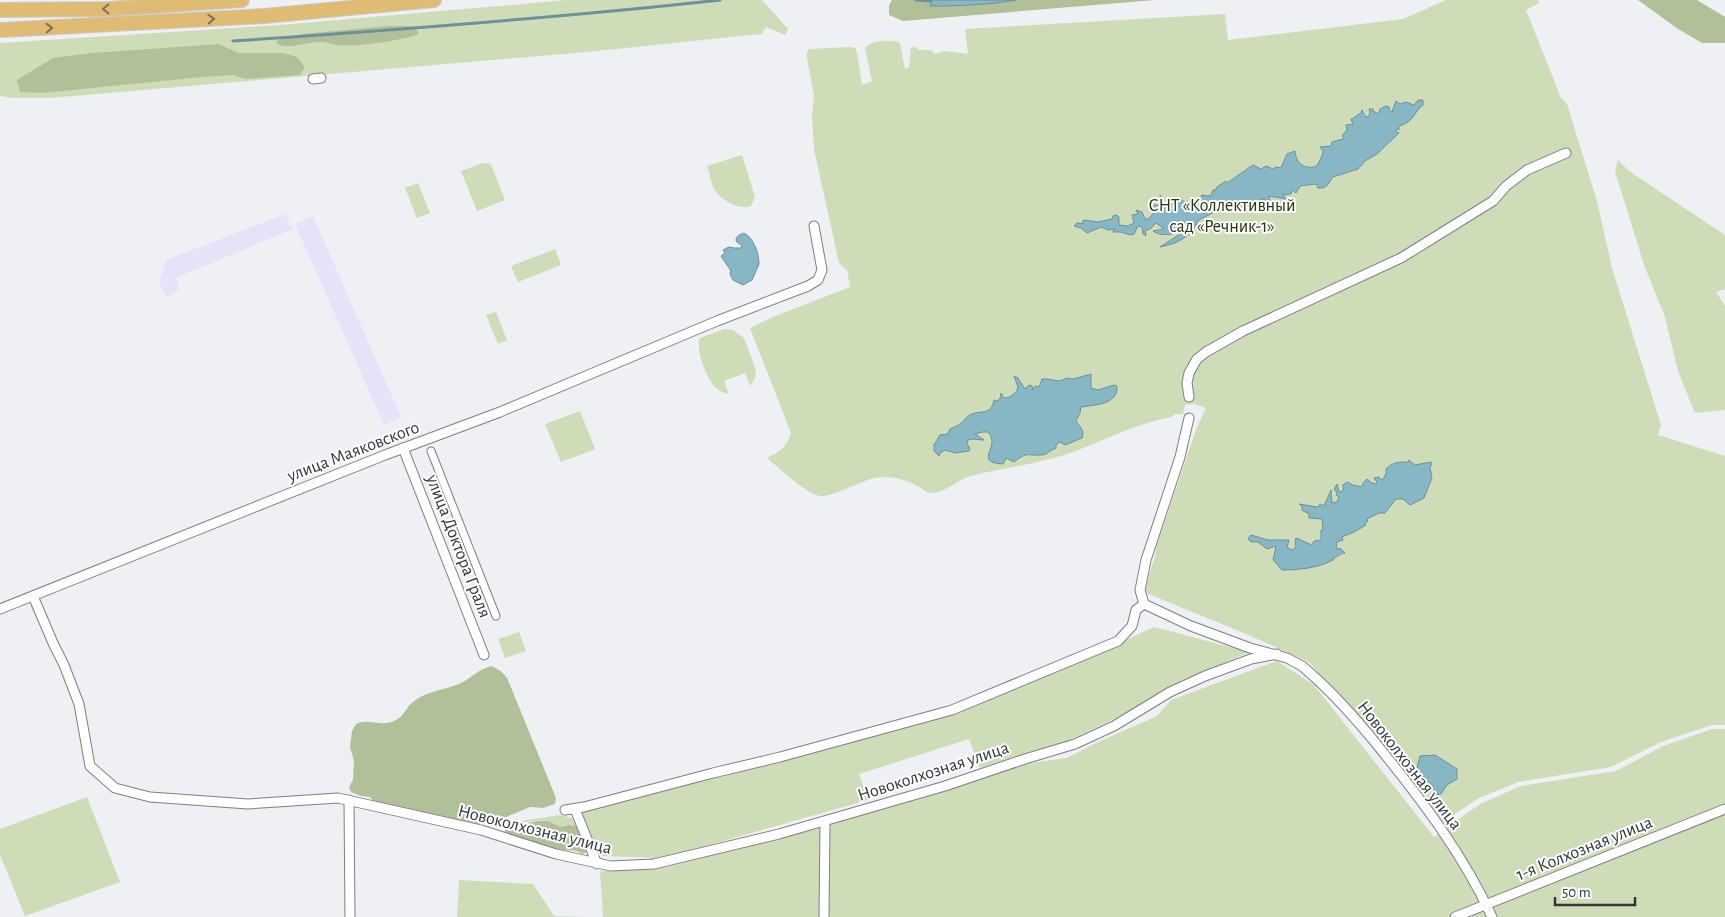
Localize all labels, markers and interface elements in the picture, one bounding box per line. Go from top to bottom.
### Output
one-way arrow [101,4,109,14]
one-way arrow [207,14,215,25]
one-way arrow [45,23,53,33]
park label: СНТ «Коллективный сад «Речник-1» [1148,197,1296,236]
street label: улица Маяковского [284,418,422,486]
street label: улица Доктора Граля [422,471,494,620]
street label: Новоколхозная улица [1353,698,1465,833]
street label: Новоколхозная улица [855,739,1011,805]
street label: Новоколхозная улица [456,802,614,858]
street label: 1-я Колхозная улица [1514,813,1655,884]
scale bar [1555,874,1635,906]
text: 50 m [1562,885,1591,900]

